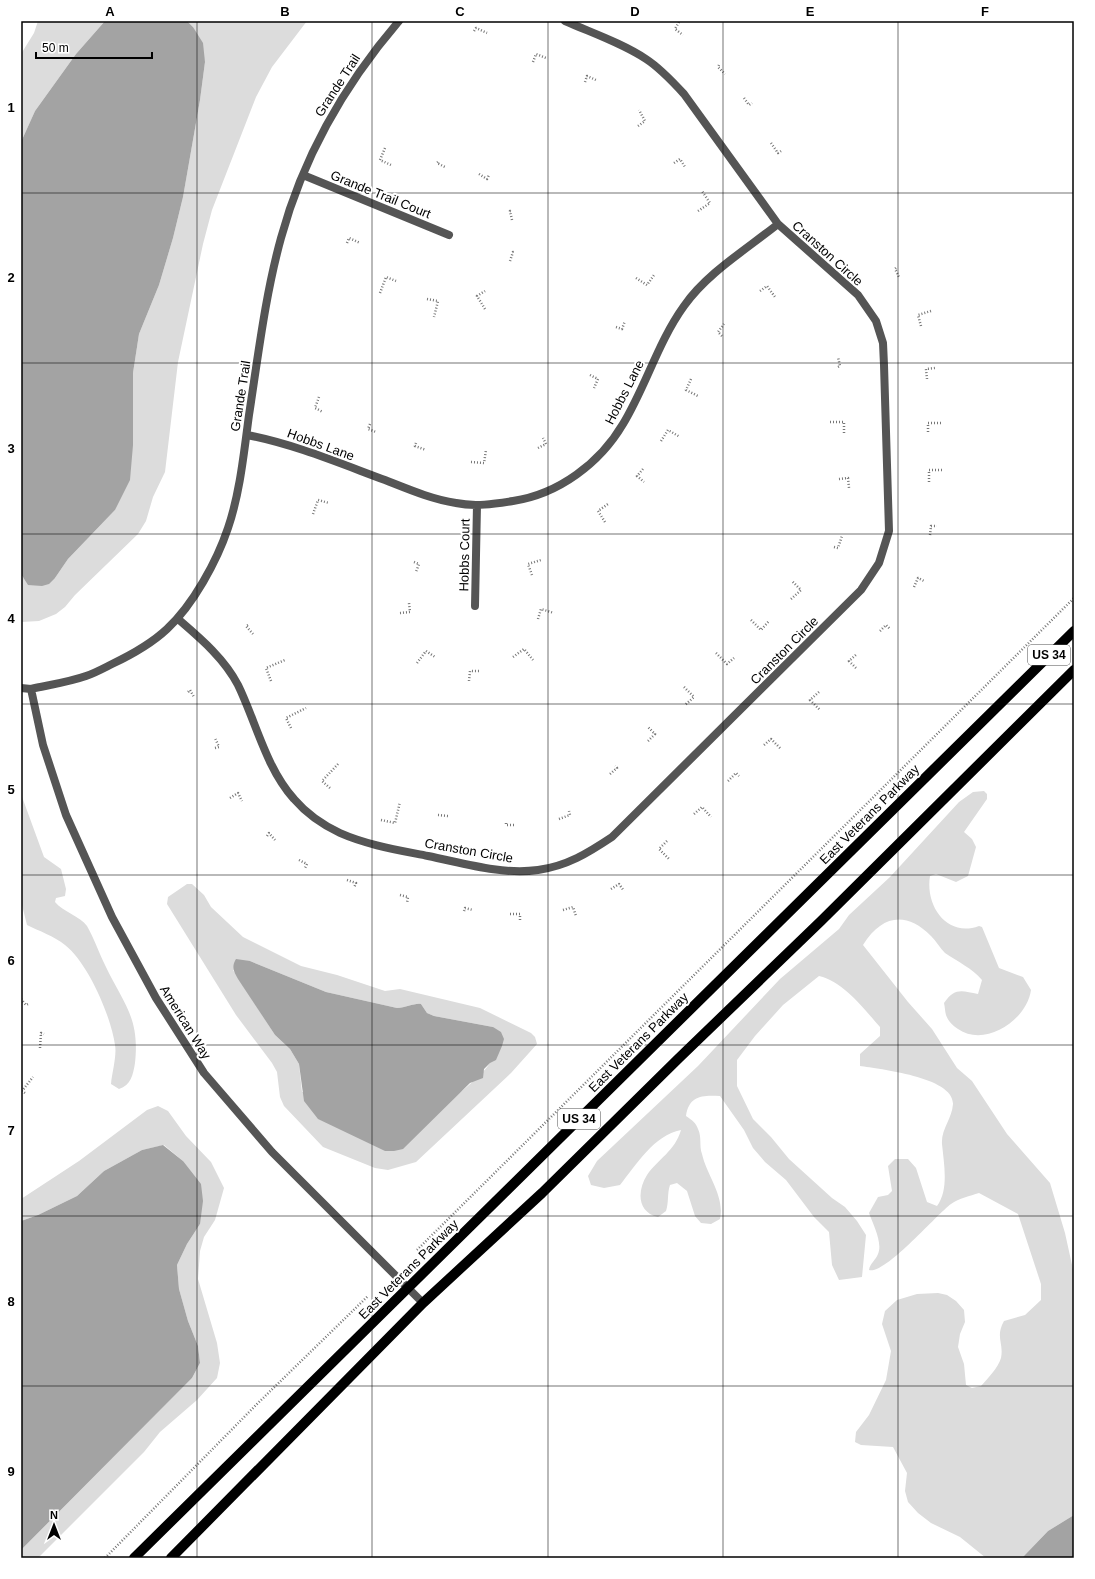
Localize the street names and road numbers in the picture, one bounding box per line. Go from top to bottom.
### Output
street label: Grande Trail [312,51,363,119]
street label: Grande Trail Court [328,167,434,222]
street label: Cranston Circle [789,218,866,289]
street label: Hobbs Lane [602,358,647,427]
street label: Grande Trail [227,359,254,433]
street label: Hobbs Lane [285,425,356,464]
street label: Hobbs Court [456,518,473,592]
street label: Cranston Circle [747,613,821,687]
road number: US 34 [1028,645,1070,665]
street label: East Veterans Parkway [817,761,923,867]
street label: Cranston Circle [423,835,514,866]
street label: American Way [157,983,214,1062]
street label: East Veterans Parkway [586,989,692,1095]
road number: US 34 [558,1109,600,1129]
street label: East Veterans Parkway [356,1216,462,1322]

